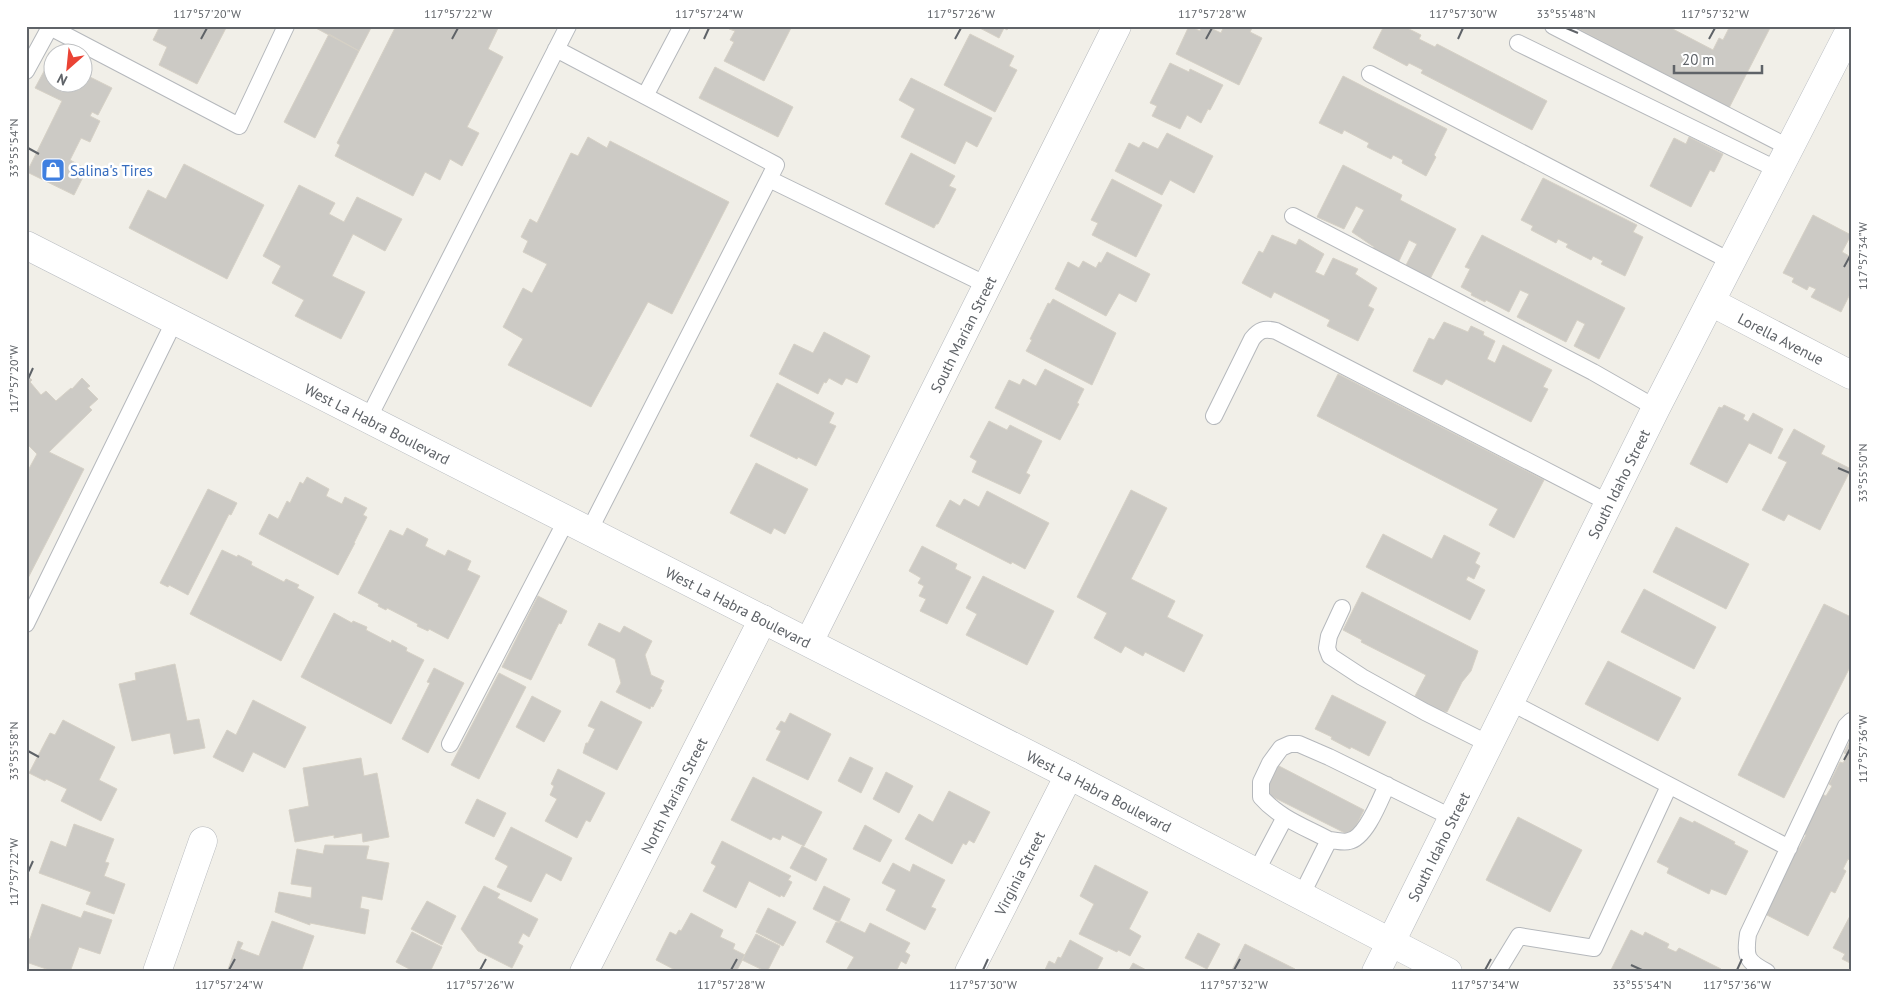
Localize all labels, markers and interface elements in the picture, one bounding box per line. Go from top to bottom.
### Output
text: 117°57'20"W [173,6,241,21]
text: 117°57'22"W [424,6,492,21]
text: 117°57'24"W [675,6,743,21]
text: 117°57'26"W [927,6,995,21]
text: 117°57'28"W [1178,6,1246,21]
text: 117°57'30"W [1429,6,1497,21]
text: 33°55'48"N [1536,6,1596,21]
text: 117°57'32"W [1681,6,1749,21]
north arrow [42,42,92,92]
scale bar [1674,42,1762,74]
text: 20 m [1682,50,1715,69]
text: N [54,69,70,90]
text: 33°55'54"N [6,118,21,178]
shop icon: Salina's Tires [40,157,66,183]
place label: Salina's Tires [70,161,153,180]
text: 117°57'34"W [1855,222,1870,290]
street label: South Marian Street [926,273,1000,396]
street label: Lorella Avenue [1735,308,1827,369]
text: 117°57'20"W [6,345,21,413]
street label: West La Habra Boulevard [301,379,453,468]
street label: South Idaho Street [1583,426,1654,542]
text: 33°55'50"N [1855,443,1870,503]
street label: West La Habra Boulevard [662,562,814,652]
text: 117°57'36"W [1855,715,1870,783]
text: 33°55'58"N [6,721,21,781]
street label: North Marian Street [636,734,711,857]
street label: West La Habra Boulevard [1024,746,1175,836]
street label: South Idaho Street [1403,789,1473,905]
street label: Virginia Street [990,828,1048,919]
text: 117°57'22"W [6,838,21,906]
text: 117°57'24"W [195,977,263,992]
text: 117°57'26"W [446,977,514,992]
text: 117°57'28"W [697,977,765,992]
text: 117°57'30"W [949,977,1017,992]
text: 117°57'32"W [1200,977,1268,992]
text: 117°57'34"W [1451,977,1519,992]
text: 33°55'54"N [1612,977,1672,992]
text: 117°57'36"W [1703,977,1771,992]

